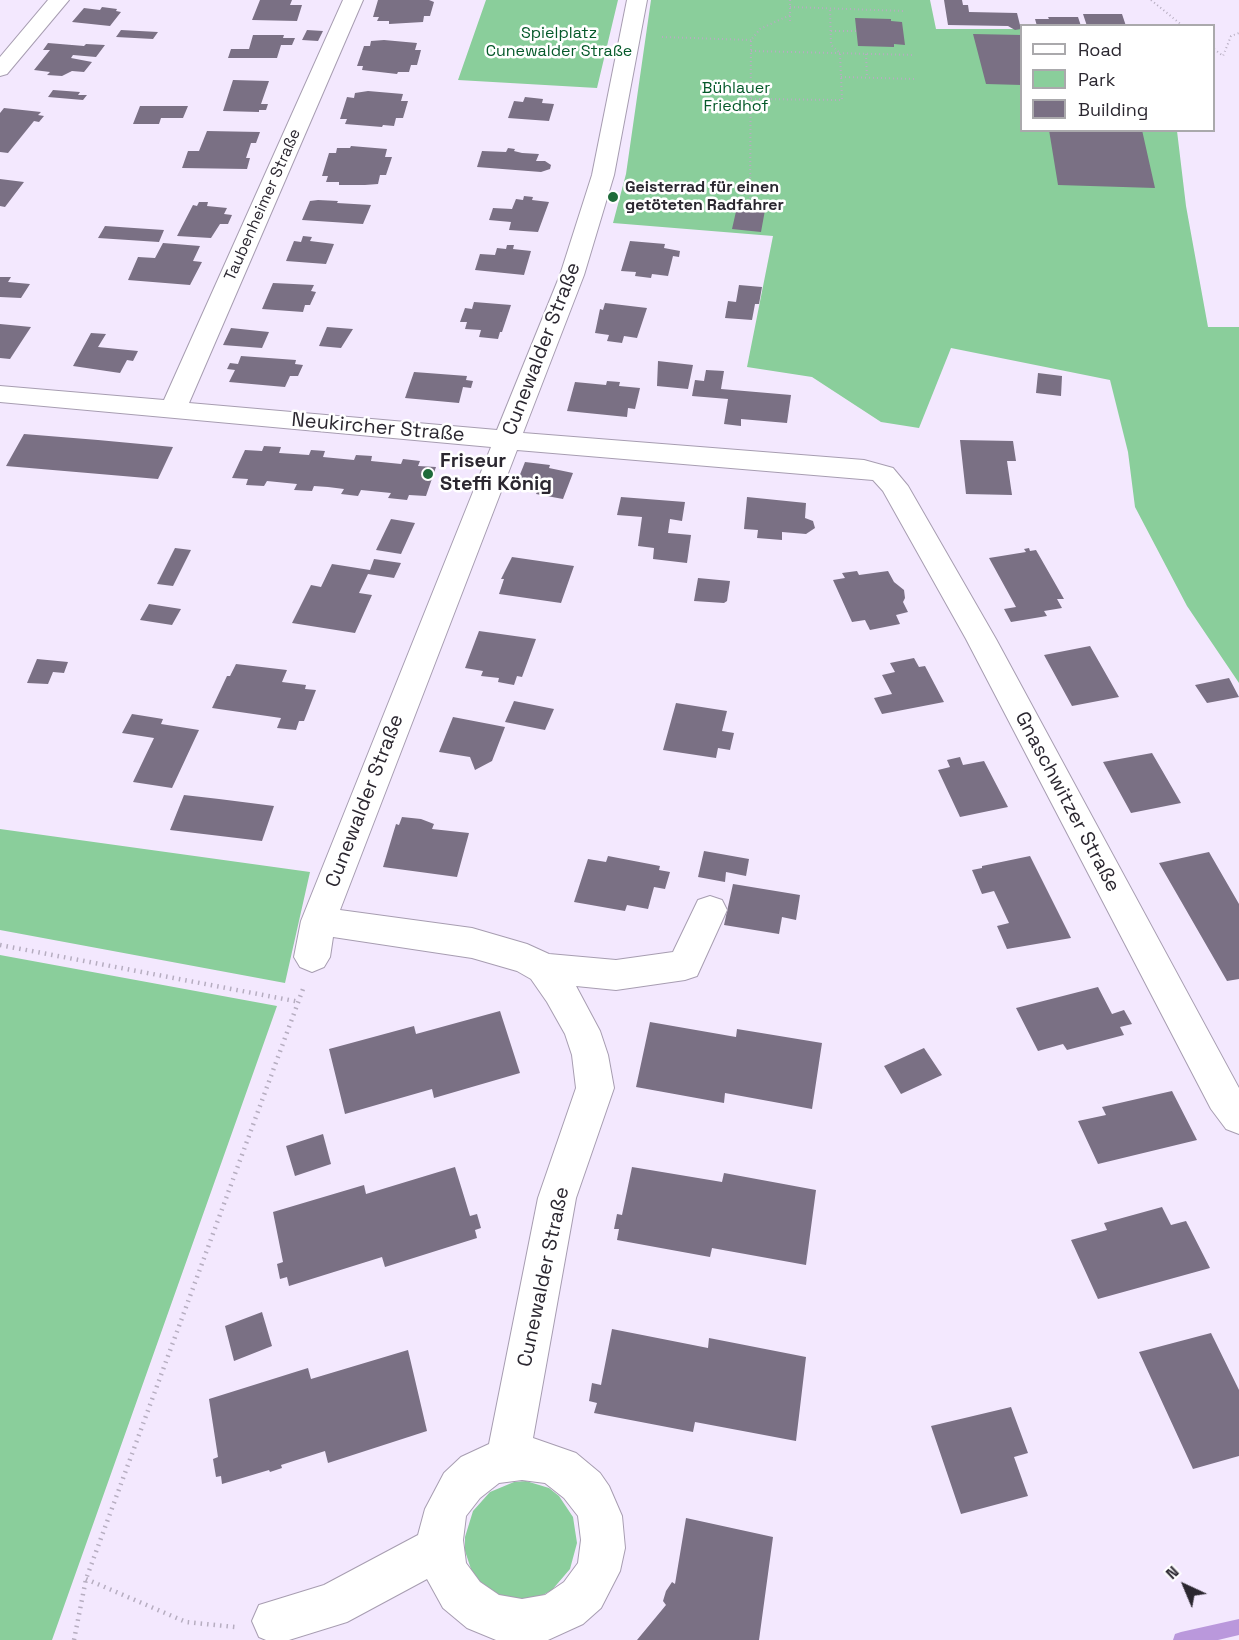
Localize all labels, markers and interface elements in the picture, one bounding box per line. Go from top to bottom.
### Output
park label: Spielplatz Cunewalder Straße [486,24,632,62]
legend [1020,24,1215,132]
text: Road [1078,38,1122,61]
text: Park [1078,68,1115,91]
park label: Bühlauer Friedhof [702,79,770,117]
text: Building [1078,98,1148,121]
street label: Taubenheimer Straße [221,126,305,284]
place label: Geisterrad für einen getöteten Radfahrer [625,178,784,216]
marker: Geisterrad für einen getöteten Radfahrer [606,190,620,204]
street label: Cunewalder Straße [498,259,586,439]
street label: Neukircher Straße [291,408,465,448]
place label: Friseur Steffi König [440,450,552,497]
marker: Friseur Steffi König [421,467,435,481]
street label: Gnaschwitzer Straße [1009,708,1125,896]
street label: Cunewalder Straße [321,711,409,891]
street label: Cunewalder Straße [513,1185,575,1369]
north arrow [1155,1556,1215,1616]
text: N [1161,1561,1183,1584]

